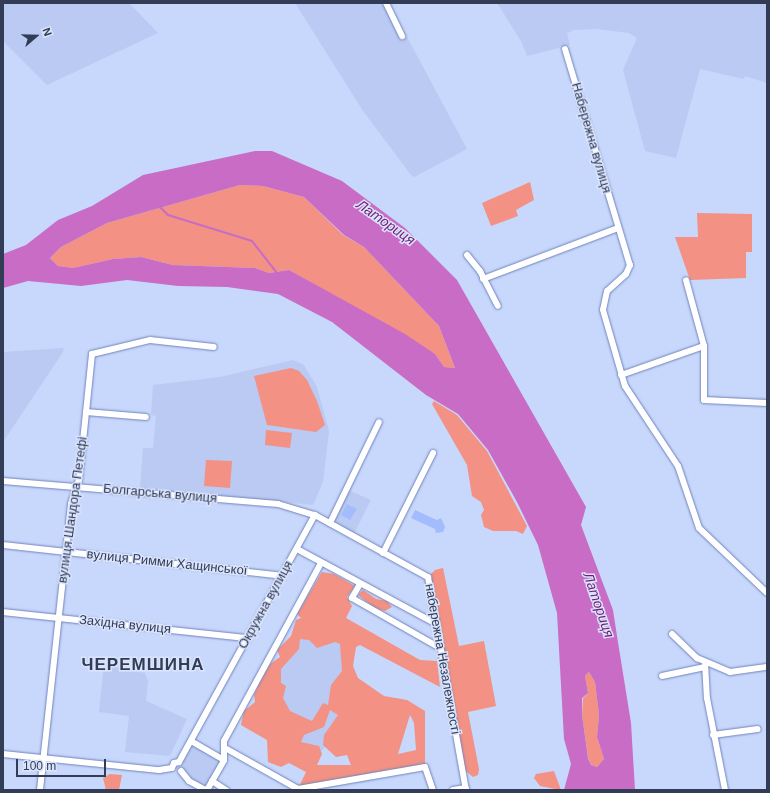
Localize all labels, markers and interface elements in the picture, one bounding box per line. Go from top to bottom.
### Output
north arrow [16,16,56,56]
text: N [40,26,54,38]
street label: Набережна вулиця [568,81,614,195]
water label: Латориця [353,196,419,248]
street label: вулиця Шандора Петефі [55,436,91,584]
street label: Болгарська вулиця [102,481,218,507]
street label: вулиця Римми Хащинської [86,547,248,579]
street label: Окружна вулиця [235,558,297,652]
water label: Латориця [580,570,618,640]
street label: набережна Незалежності [421,582,463,736]
street label: Західна вулиця [78,612,172,638]
district label: ЧЕРЕМШИНА [82,655,204,675]
scale bar [18,751,108,777]
text: 100 m [23,759,56,773]

